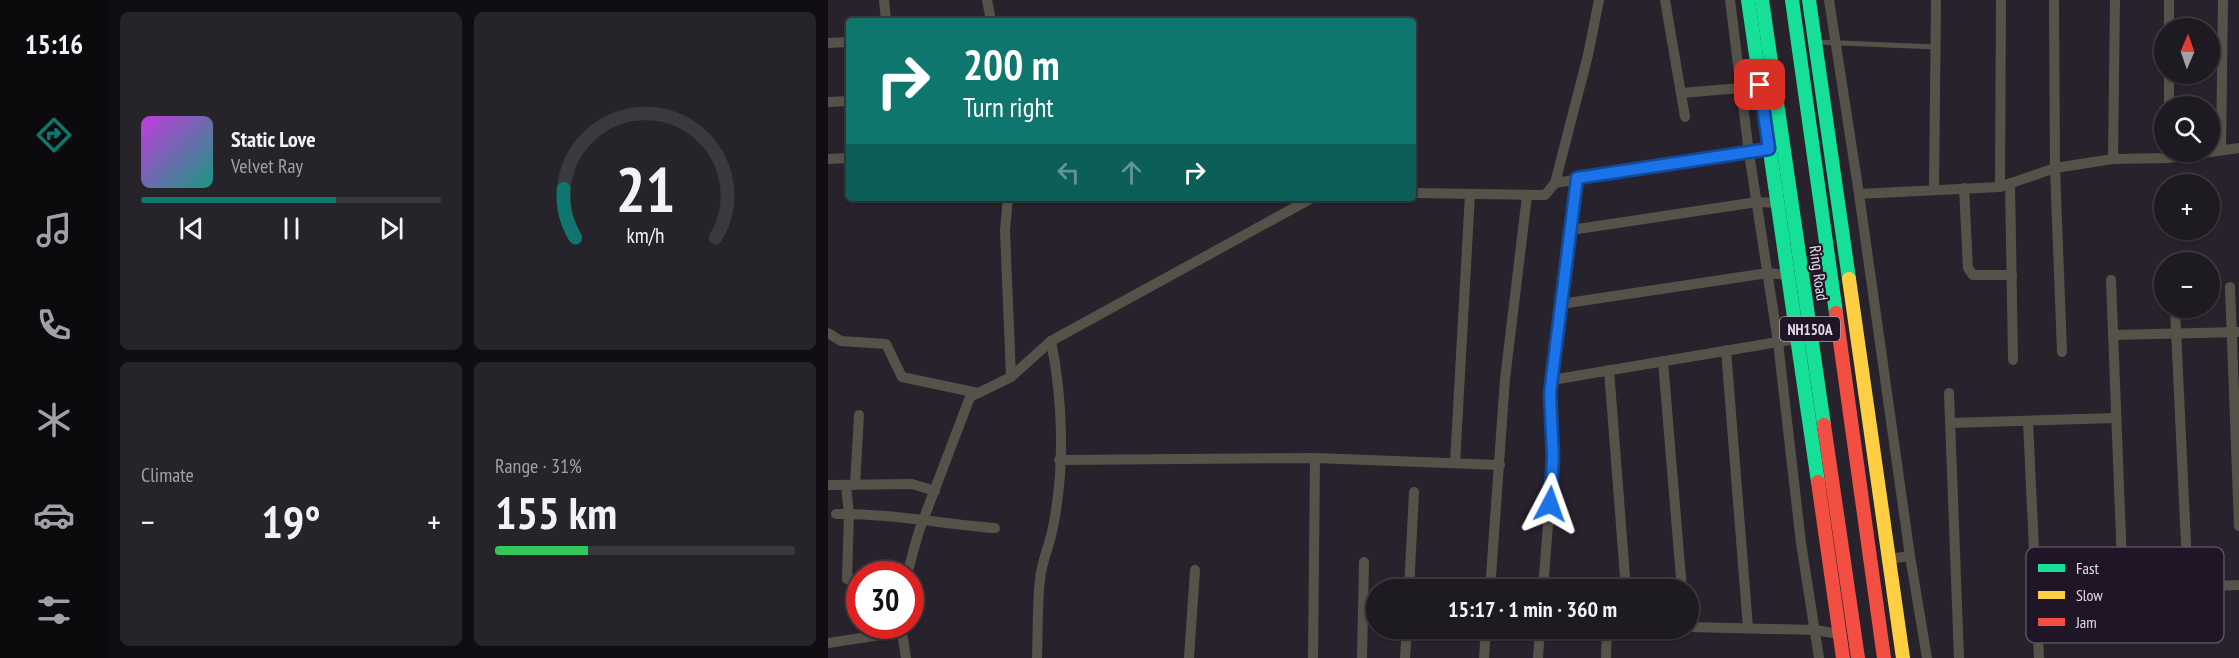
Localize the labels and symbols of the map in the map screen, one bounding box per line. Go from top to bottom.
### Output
north arrow [2154,18,2220,84]
pin [1734,59,1785,110]
street label: Ring Road [1805,244,1833,302]
road number: NH150A [1780,317,1840,341]
position arrow [1518,472,1582,536]
legend [2026,547,2224,643]
text: Fast [2076,558,2099,578]
speed limit sign: 30 [846,561,924,639]
text: Slow [2076,585,2103,605]
text: Jam [2075,612,2097,632]

